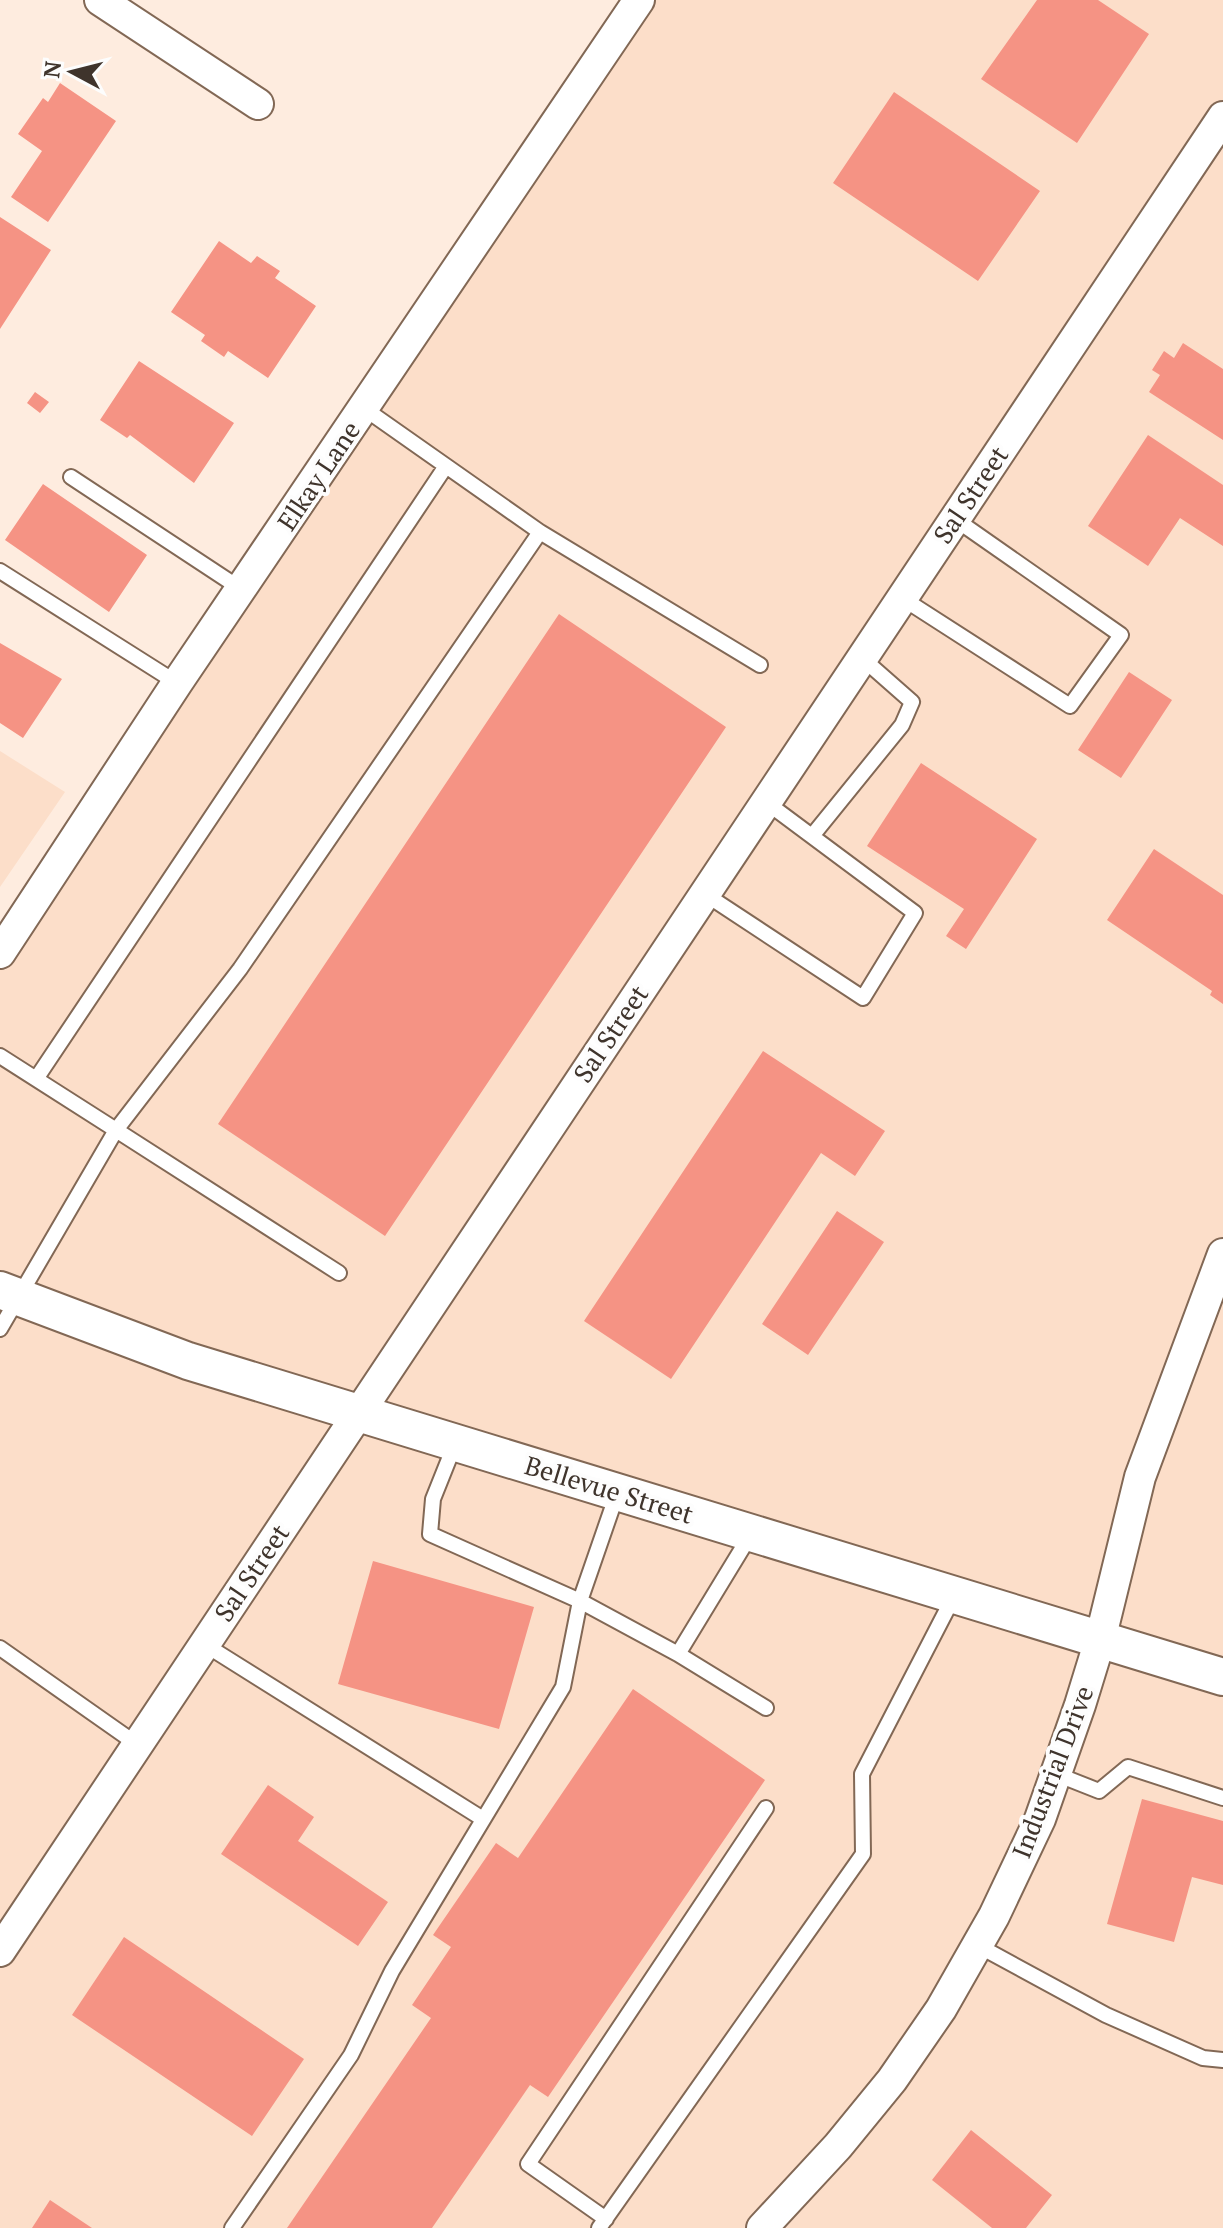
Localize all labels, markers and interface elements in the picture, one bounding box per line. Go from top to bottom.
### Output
north arrow [32,32,112,112]
text: N [36,59,67,80]
street label: Elkay Lane [269,414,367,537]
street label: Sal Street [925,439,1015,550]
street label: Sal Street [565,978,655,1089]
street label: Bellevue Street [521,1447,698,1531]
street label: Sal Street [206,1517,296,1628]
street label: Industrial Drive [1004,1681,1101,1863]

